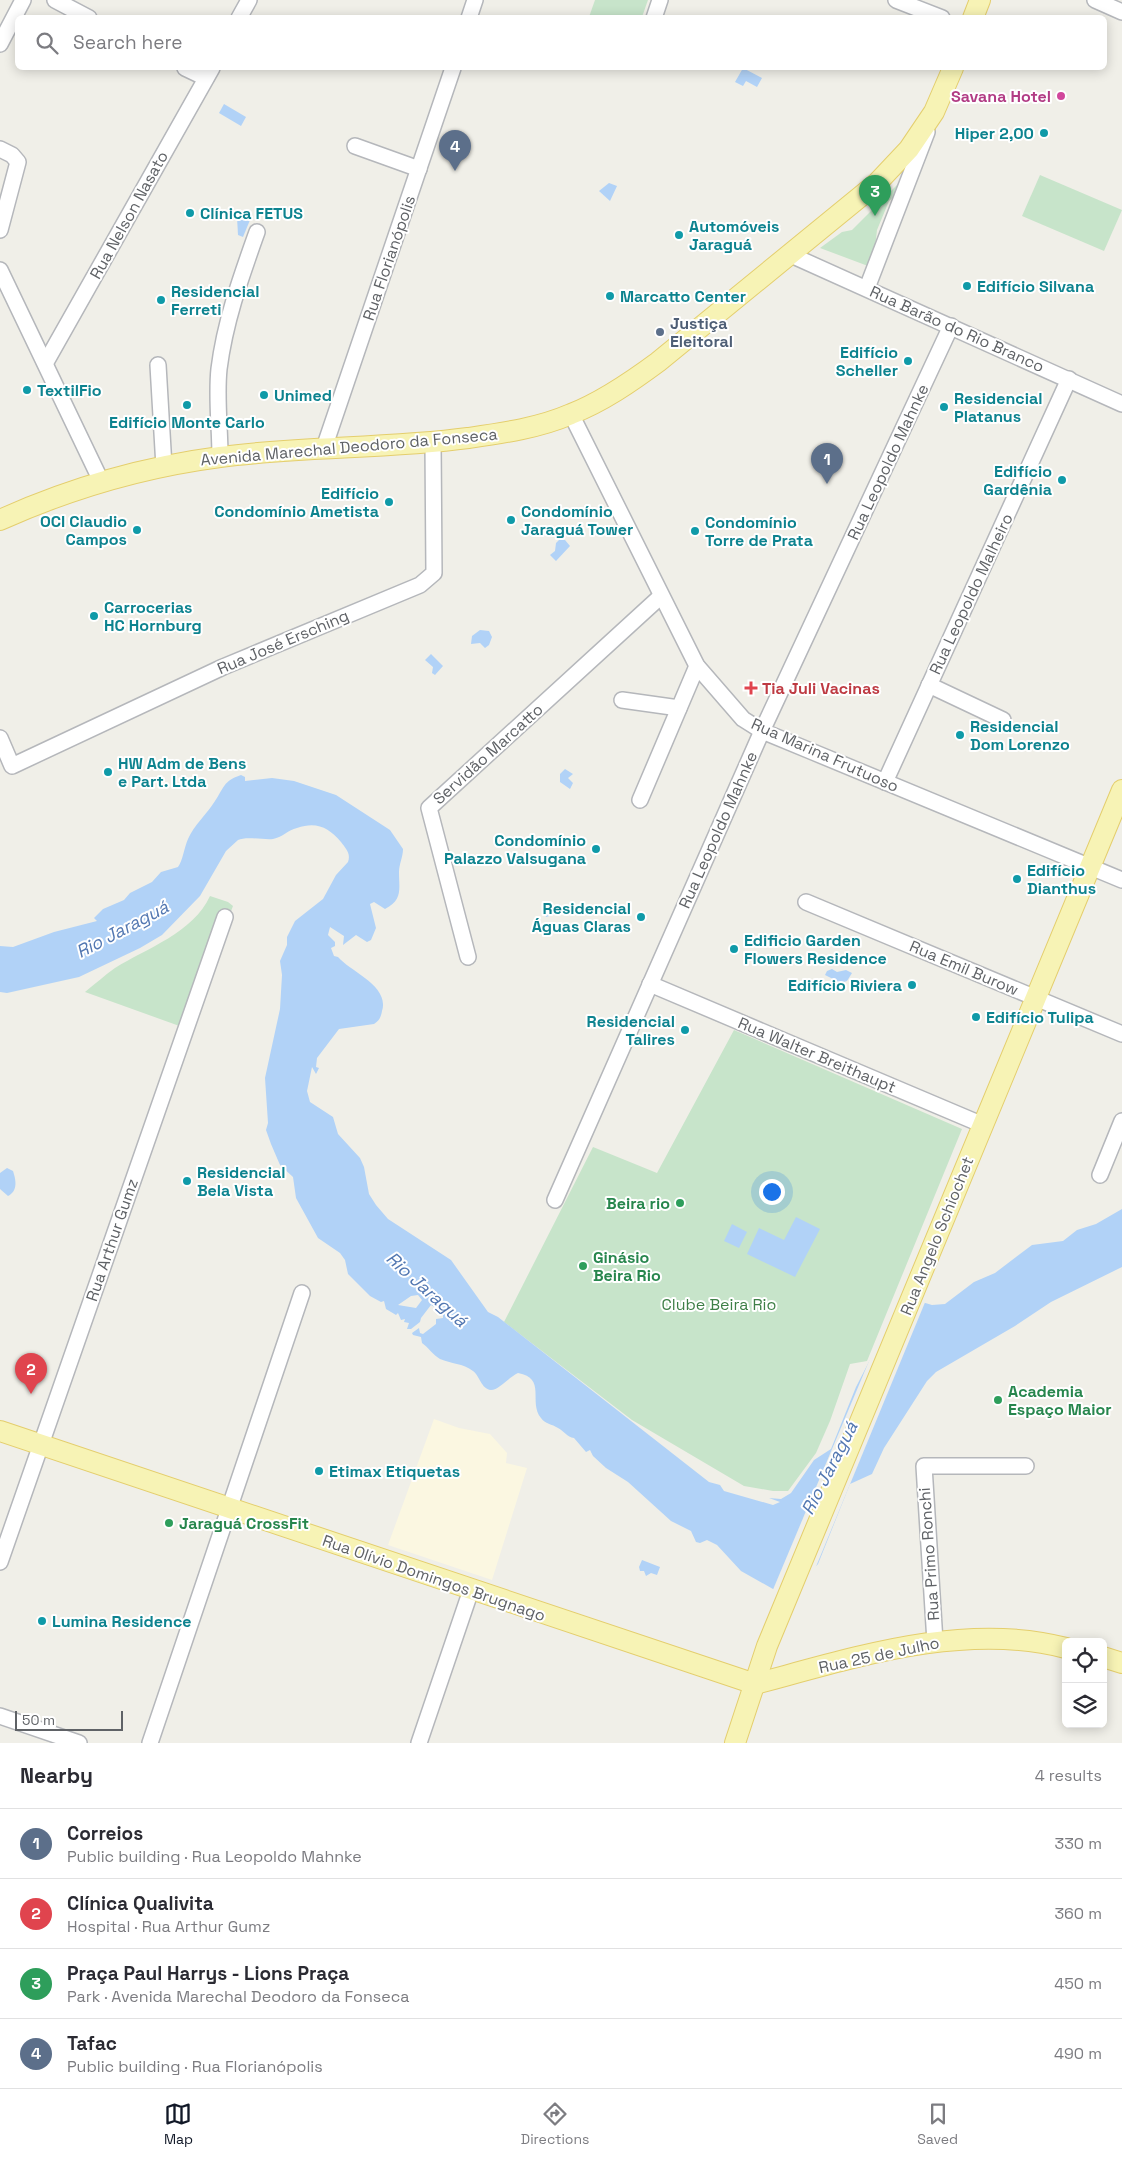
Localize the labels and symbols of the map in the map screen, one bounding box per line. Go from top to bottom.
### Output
place label: Savana Hotel [951,86,1051,107]
marker: Savana Hotel [1055,90,1067,102]
place label: Hiper 2,00 [955,123,1034,144]
marker: Hiper 2,00 [1038,127,1050,139]
pin: 4 [439,130,471,171]
street label: Rua Nelson Nasato [85,147,173,283]
pin: 3 [859,175,891,216]
street label: Rua Florianópolis [358,193,420,323]
place label: Clínica FETUS [200,203,303,224]
marker: Clínica FETUS [184,207,196,219]
place label: Automóveis Jaraguá [689,216,779,255]
marker: Automóveis Jaraguá [673,229,685,241]
place label: Edifício Silvana [977,276,1094,297]
marker: Edifício Silvana [961,280,973,292]
place label: Residencial Ferreti [171,281,259,320]
street label: Rua Barão do Rio Branco [866,281,1048,377]
place label: Marcatto Center [620,286,746,307]
marker: Marcatto Center [604,290,616,302]
marker: Residencial Ferreti [155,294,167,306]
place label: Justiça Eleitoral [670,313,733,352]
marker: Justiça Eleitoral [654,326,666,338]
place label: Edifício Scheller [836,342,898,381]
marker: Edifício Scheller [902,355,914,367]
place label: TextilFio [37,380,102,401]
street label: Rua Leopoldo Mahnke [843,381,933,543]
marker: TextilFio [21,384,33,396]
place label: Unimed [274,385,332,406]
place label: Residencial Platanus [954,388,1042,427]
marker: Unimed [258,389,270,401]
marker: Edifício Monte Carlo [181,399,193,411]
marker: Residencial Platanus [938,401,950,413]
place label: Edifício Monte Carlo [109,412,265,433]
street label: Avenida Marechal Deodoro da Fonseca [200,424,498,470]
pin: 1 [811,443,843,484]
place label: Edifício Gardênia [983,461,1052,500]
marker: Edifício Gardênia [1056,474,1068,486]
place label: Edifício Condomínio Ametista [214,483,379,522]
marker: Edifício Condomínio Ametista [383,496,395,508]
place label: Condomínio Jaraguá Tower [521,501,633,540]
street label: Rua Leopoldo Malheiro [924,510,1018,678]
place label: OCI Claudio Campos [40,511,127,550]
place label: Condomínio Torre de Prata [705,512,813,551]
marker: Condomínio Jaraguá Tower [505,514,517,526]
marker: OCI Claudio Campos [131,524,143,536]
marker: Condomínio Torre de Prata [689,525,701,537]
place label: Carrocerias HC Hornburg [104,597,202,636]
street label: Rua José Ersching [214,605,352,679]
marker: Carrocerias HC Hornburg [88,610,100,622]
place label: Tia Juli Vacinas [762,678,880,699]
marker: Tia Juli Vacinas [744,681,758,695]
street label: Servidão Marcatto [429,699,547,809]
street label: Rua Marina Frutuoso [748,713,902,797]
place label: Residencial Dom Lorenzo [970,716,1070,755]
marker: Residencial Dom Lorenzo [954,729,966,741]
street label: Rua Leopoldo Mahnke [674,748,762,912]
place label: HW Adm de Bens e Part. Ltda [118,753,246,792]
marker: HW Adm de Bens e Part. Ltda [102,766,114,778]
place label: Condomínio Palazzo Valsugana [444,830,586,869]
marker: Condomínio Palazzo Valsugana [590,843,602,855]
place label: Edifício Dianthus [1027,860,1096,899]
marker: Edifício Dianthus [1011,873,1023,885]
water label: Rio Jaraguá [72,895,173,963]
place label: Residencial Águas Claras [532,898,631,937]
marker: Residencial Águas Claras [635,911,647,923]
place label: Edificio Garden Flowers Residence [744,930,887,969]
street label: Rua Emil Burow [906,936,1022,1000]
marker: Edificio Garden Flowers Residence [728,943,740,955]
place label: Edifício Riviera [788,975,902,996]
marker: Edifício Riviera [906,979,918,991]
place label: Edifício Tulipa [986,1007,1094,1028]
place label: Residencial Talires [587,1011,675,1050]
marker: Edifício Tulipa [970,1011,982,1023]
street label: Rua Walter Breithaupt [735,1012,899,1098]
marker: Residencial Talires [679,1024,691,1036]
street label: Rua Angelo Schiochet [896,1154,978,1318]
place label: Residencial Bela Vista [197,1162,285,1201]
marker: Residencial Bela Vista [181,1175,193,1187]
street label: Rua Arthur Gumz [81,1176,143,1304]
your location [759,1179,785,1205]
place label: Beira rio [606,1193,670,1214]
marker: Beira rio [674,1197,686,1209]
water label: Rio Jaraguá [382,1246,473,1332]
place label: Ginásio Beira Rio [593,1247,661,1286]
marker: Ginásio Beira Rio [577,1260,589,1272]
park label: Clube Beira Rio [662,1294,776,1315]
pin: 2 [15,1353,47,1394]
place label: Academia Espaço Maior [1008,1381,1112,1420]
marker: Academia Espaço Maior [992,1394,1004,1406]
water label: Rio Jaraguá [796,1417,863,1518]
place label: Etimax Etiquetas [329,1461,460,1482]
marker: Etimax Etiquetas [313,1465,325,1477]
street label: Rua Primo Ronchi [914,1487,944,1621]
place label: Jaraguá CrossFit [179,1513,309,1534]
marker: Jaraguá CrossFit [163,1517,175,1529]
street label: Rua Olívio Domingos Brugnago [320,1530,548,1626]
place label: Lumina Residence [52,1611,192,1632]
marker: Lumina Residence [36,1615,48,1627]
street label: Rua 25 de Julho [817,1632,941,1678]
scale bar [15,1708,122,1731]

